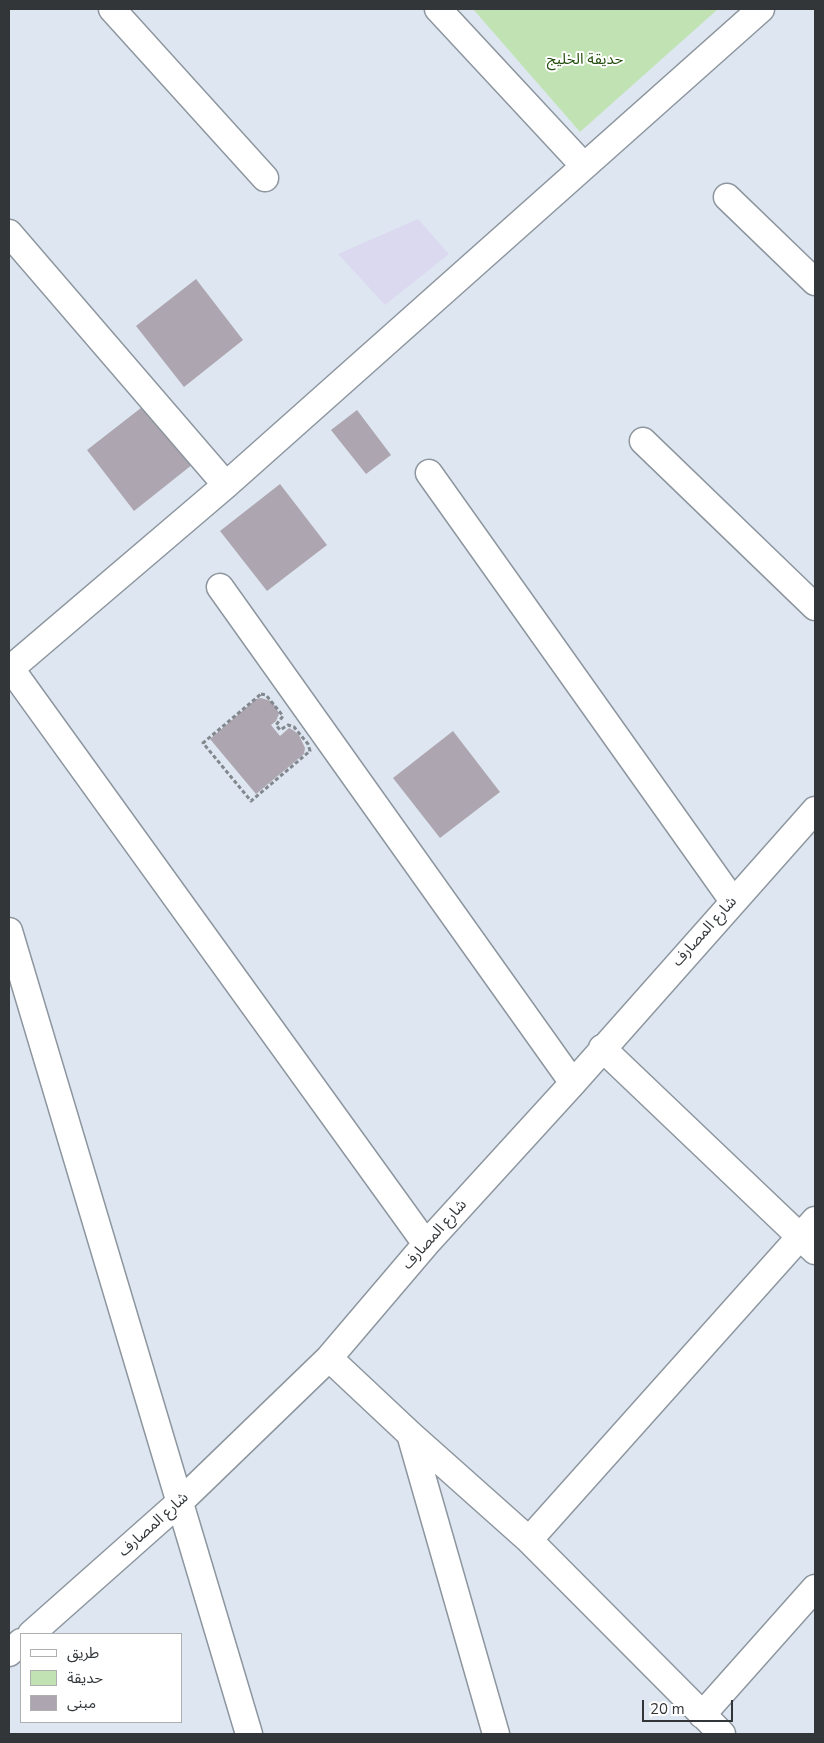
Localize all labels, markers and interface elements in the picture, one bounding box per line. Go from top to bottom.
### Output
park label: حديقة الخليج [547,51,623,69]
street label: شارع المصارف [669,893,741,971]
street label: شارع المصارف [399,1196,471,1274]
street label: شارع المصارف [115,1489,193,1561]
legend [20,1633,182,1723]
text: طريق [67,1643,99,1663]
text: حديقة [67,1668,103,1688]
scale bar [644,1690,735,1722]
text: مبنى [67,1693,96,1713]
text: 20 m [650,1699,685,1719]

